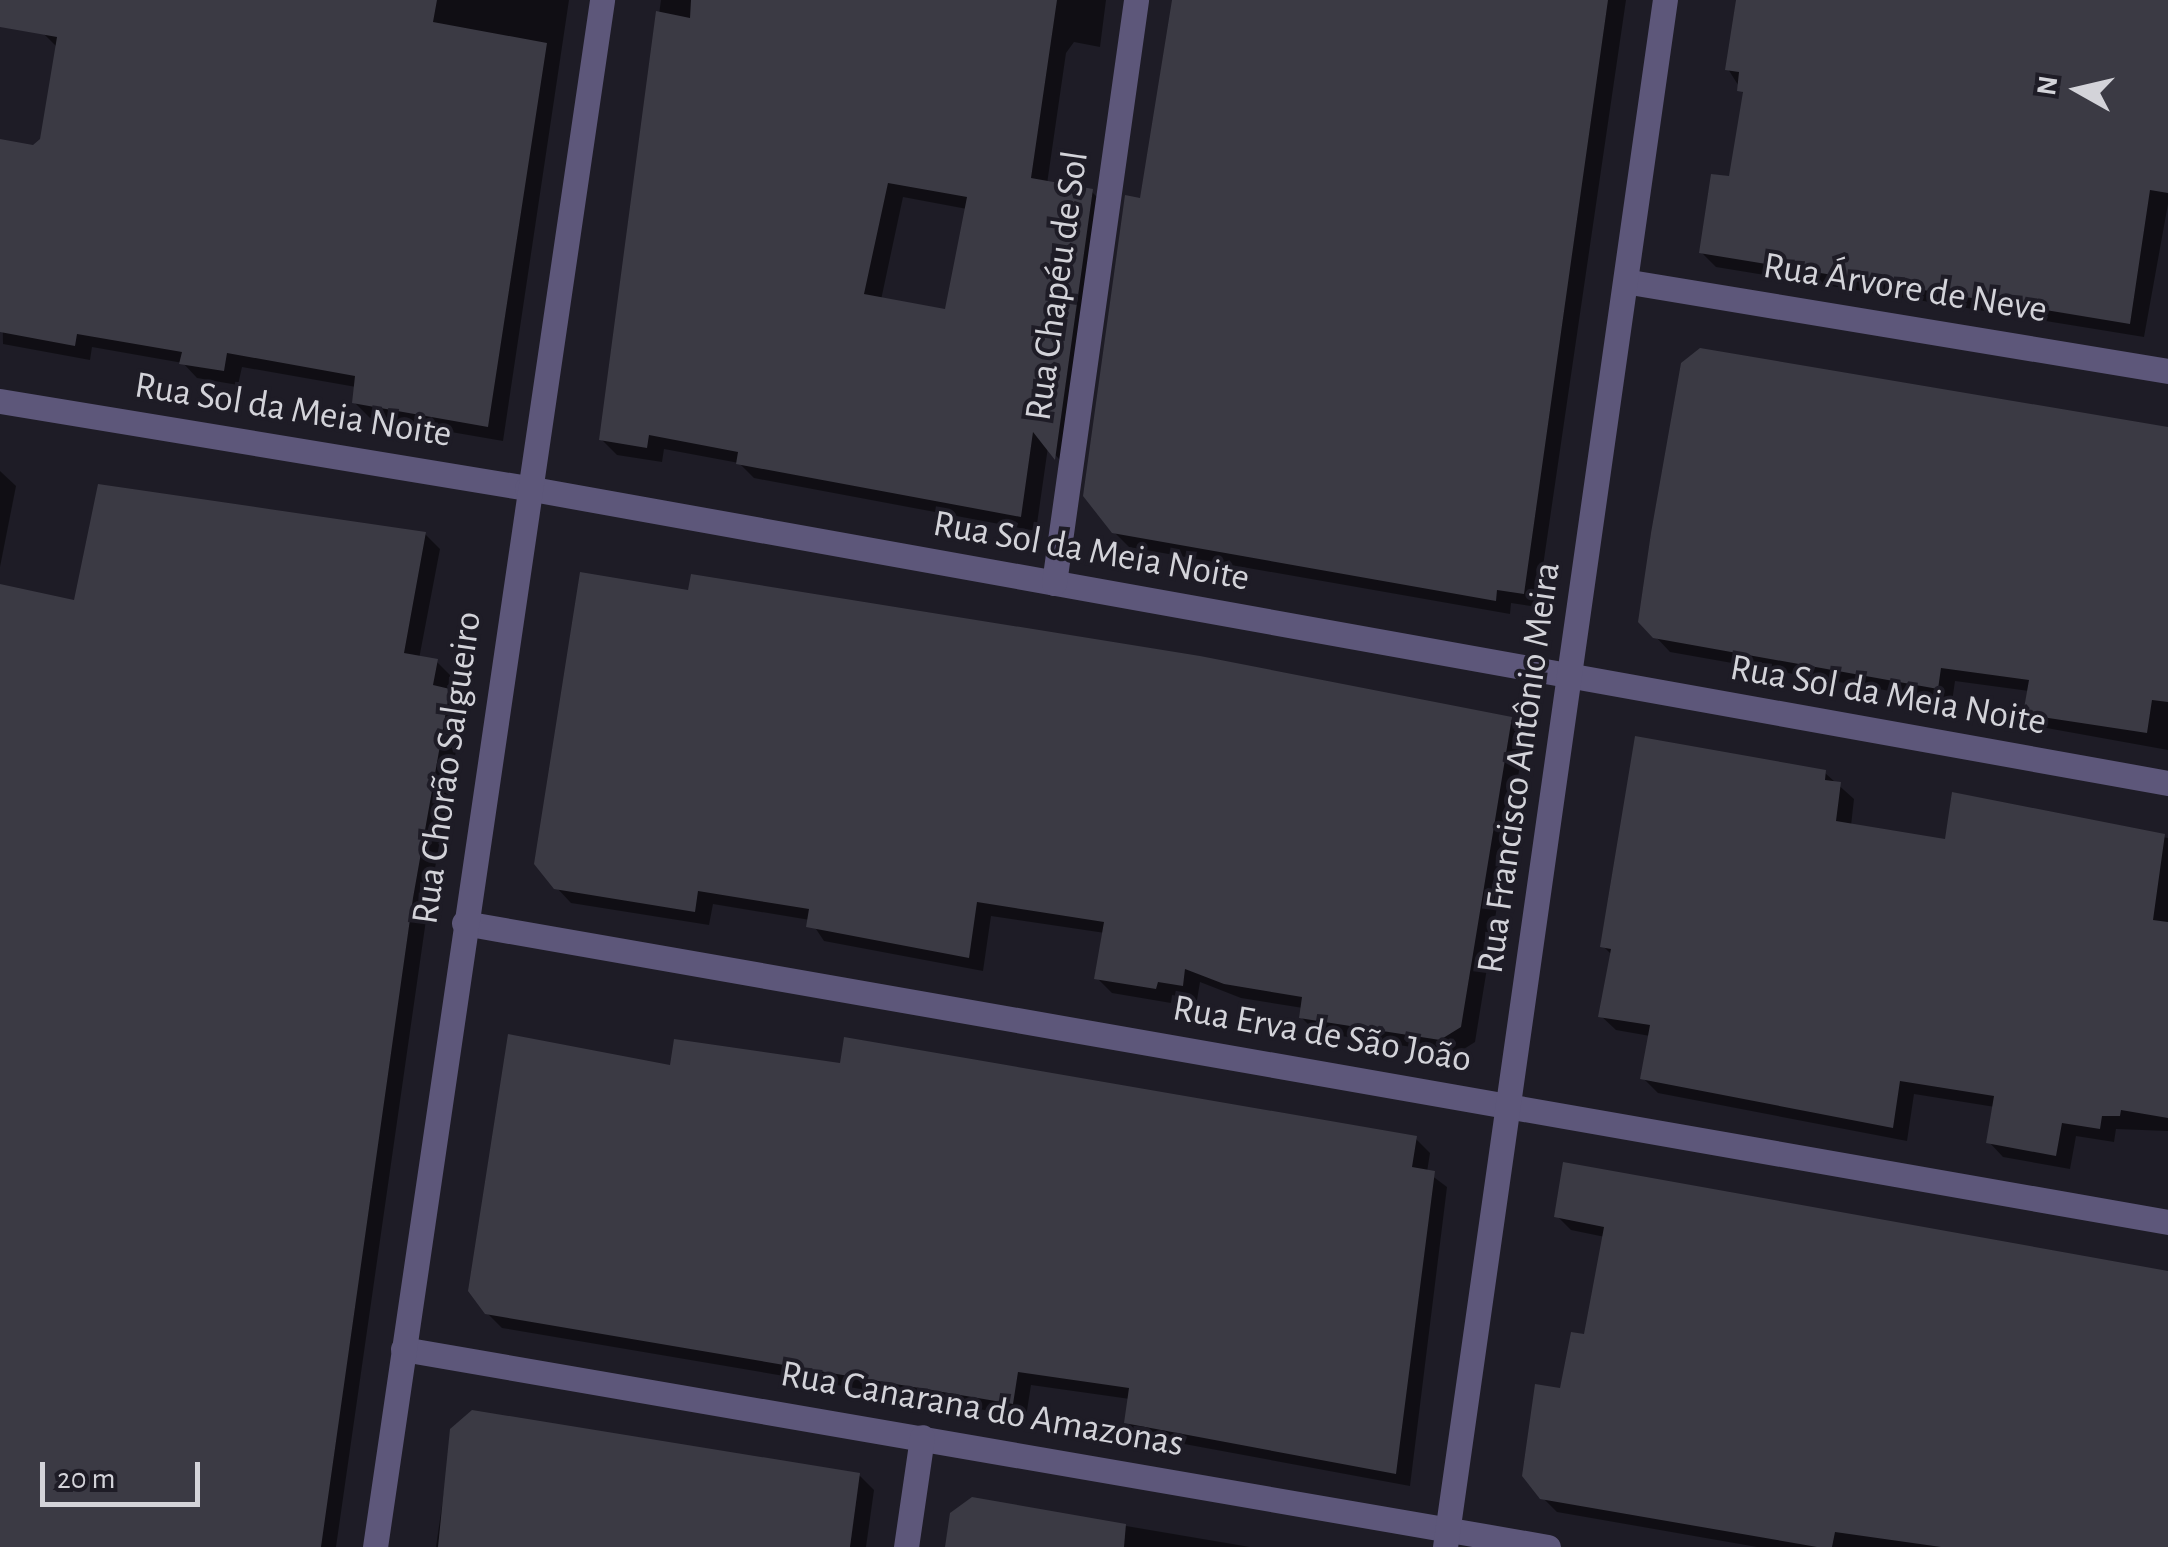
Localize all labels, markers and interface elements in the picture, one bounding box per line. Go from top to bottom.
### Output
north arrow [2028,40,2128,140]
text: N [2033,74,2064,97]
street label: Rua Chapéu de Sol [1017,148,1099,424]
street label: Rua Árvore de Neve [1760,244,2050,334]
street label: Rua Sol da Meia Noite [131,363,455,459]
street label: Rua Sol da Meia Noite [929,502,1253,602]
street label: Rua Francisco Antônio Meira [1469,559,1571,977]
street label: Rua Chorão Salgueiro [403,609,493,927]
street label: Rua Sol da Meia Noite [1726,646,2050,746]
street label: Rua Erva de São João [1169,986,1475,1084]
street label: Rua Canarana do Amazonas [777,1352,1187,1468]
scale bar [45,1442,205,1504]
text: 20 m [57,1464,115,1494]

